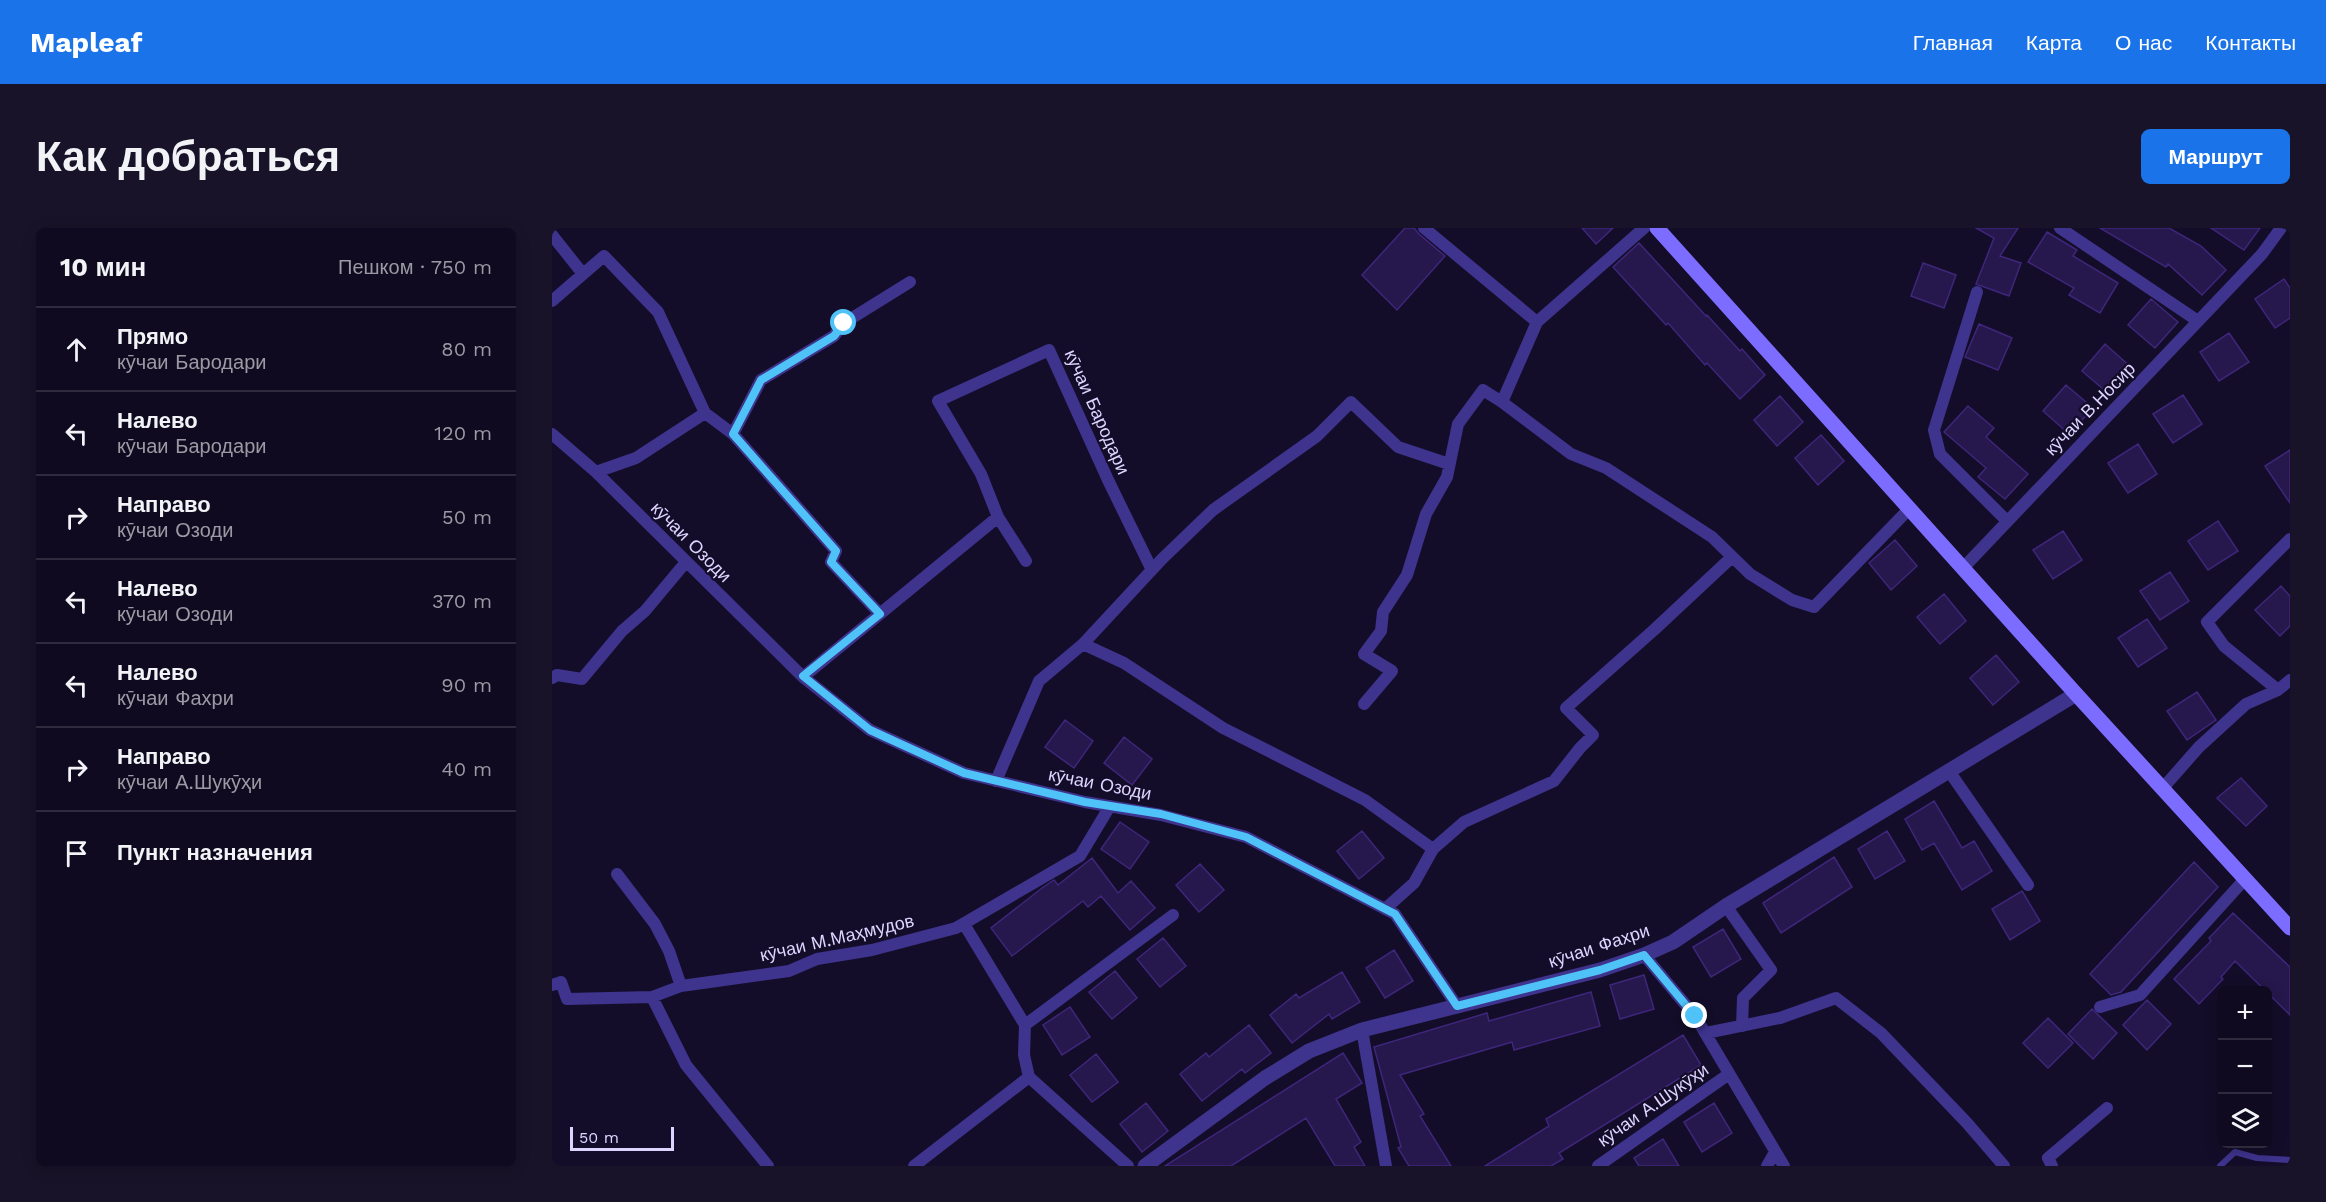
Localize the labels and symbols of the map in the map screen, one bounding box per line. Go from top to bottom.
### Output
route start [830,309,856,335]
street label: кӯчаи Бародари [1061,346,1134,478]
street label: кӯчаи В.Носир [2040,358,2139,460]
street label: кӯчаи Озоди [647,497,736,586]
street label: кӯчаи Озоди [1047,763,1153,804]
street label: кӯчаи М.Маҳмудов [758,910,916,965]
street label: кӯчаи Фахри [1546,919,1652,972]
route end [1681,1002,1707,1028]
street label: кӯчаи А.Шукӯҳи [1593,1059,1712,1151]
scale bar [570,1124,674,1152]

